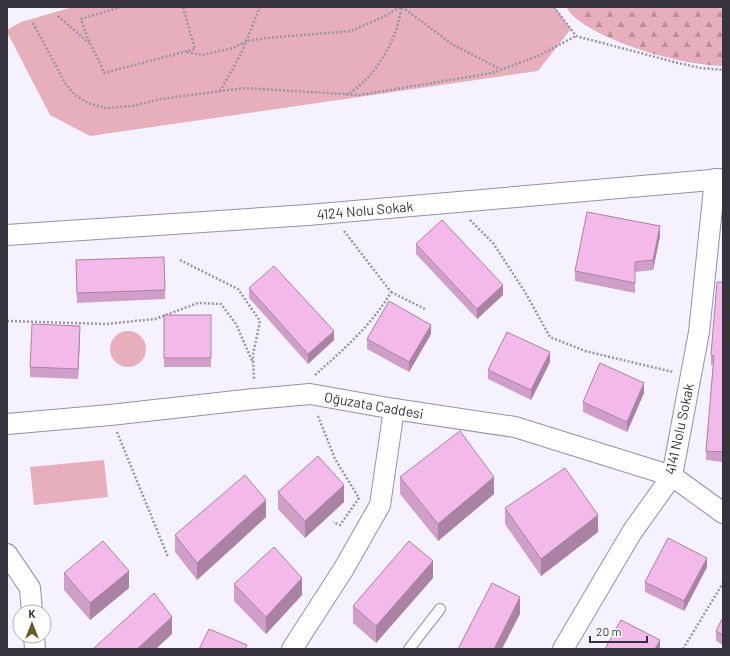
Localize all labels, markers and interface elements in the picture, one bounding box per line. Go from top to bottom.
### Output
street label: 4124 Nolu Sokak [316,197,414,223]
street label: 4141 Nolu Sokak [661,382,697,476]
street label: Oğuzata Caddesi [323,388,425,422]
north arrow [12,604,52,644]
text: K [29,607,36,620]
scale bar [590,618,647,644]
text: 20 m [596,624,622,638]

